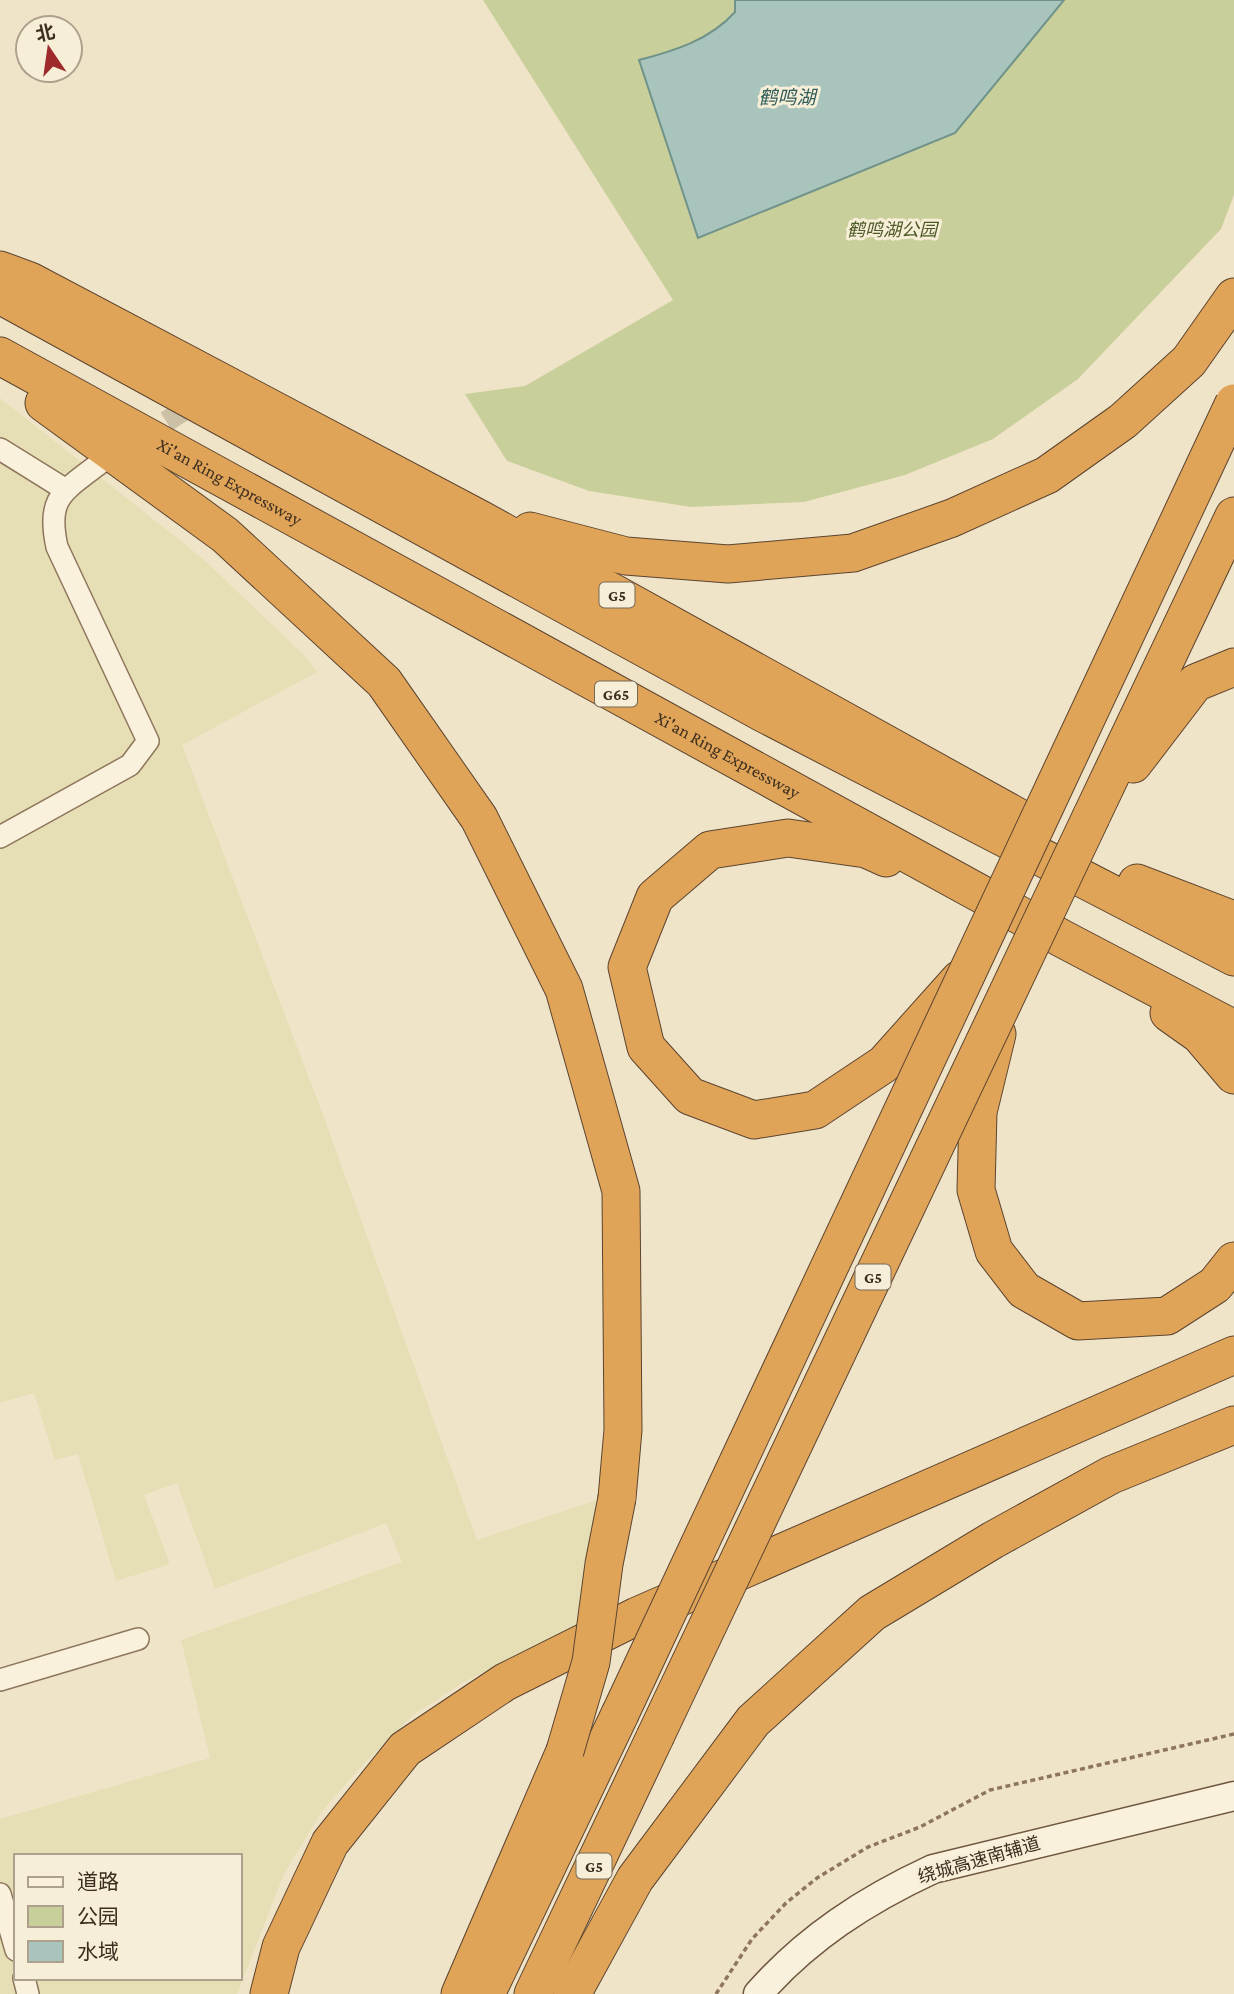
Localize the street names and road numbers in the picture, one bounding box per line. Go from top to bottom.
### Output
street label: Xi'an Ring Expressway [154,434,306,530]
road number: G5 [600,582,634,608]
road number: G65 [595,681,637,706]
street label: Xi'an Ring Expressway [652,707,804,803]
road number: G5 [856,1264,890,1289]
street label: 绕城高速南辅道 [916,1833,1042,1887]
road number: G5 [576,1854,612,1878]

